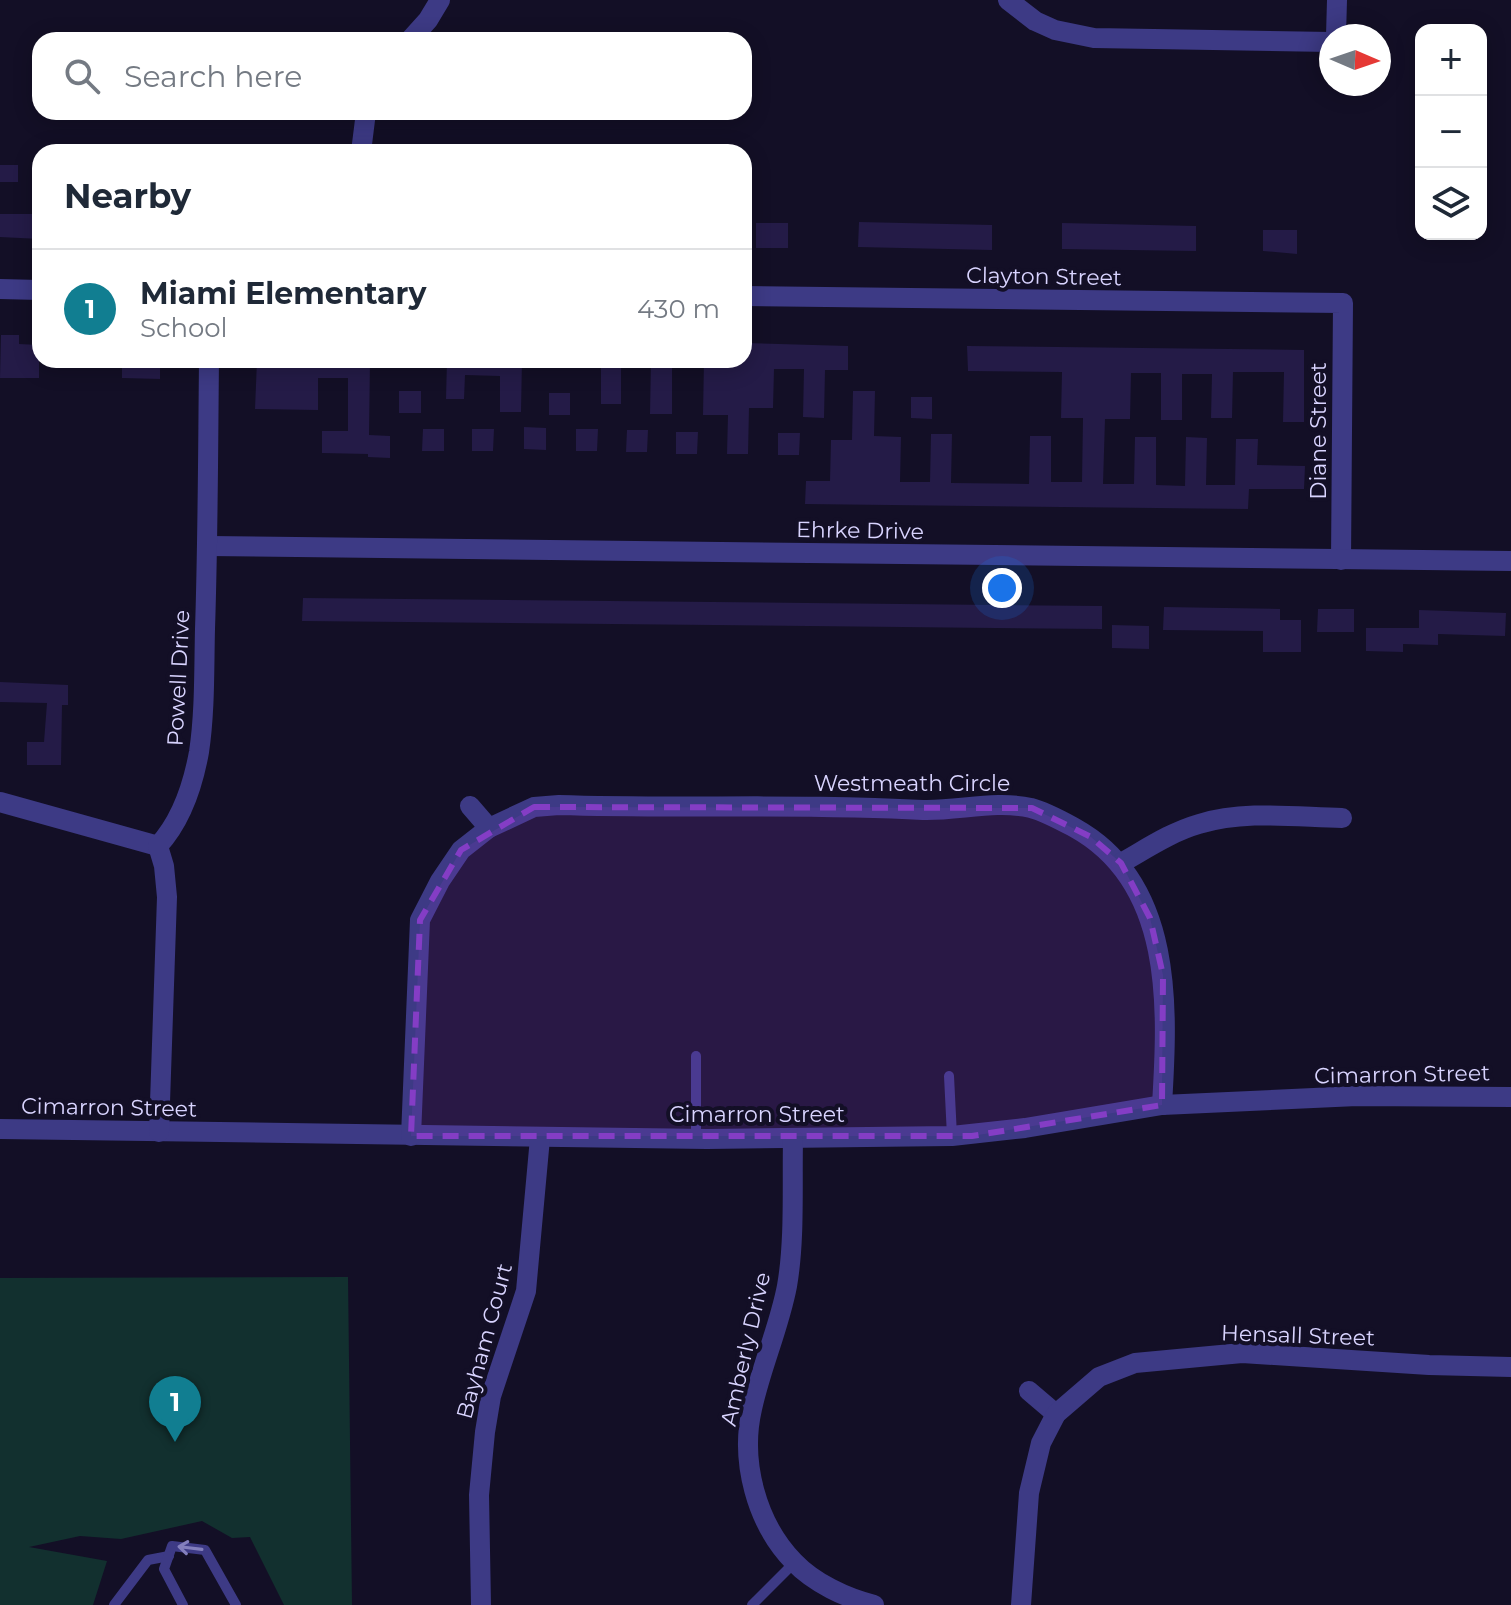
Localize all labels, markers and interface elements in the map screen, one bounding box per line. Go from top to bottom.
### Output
north arrow [1319,24,1391,96]
map controls [1415,24,1487,240]
button: + [1415,24,1487,96]
search box [32,32,752,120]
icon: search [60,54,104,98]
text: Search here [124,58,302,95]
button: − [1415,96,1487,168]
button: layers [1415,168,1487,240]
text: Nearby [64,175,191,217]
street label: Clayton Street [966,262,1122,291]
text: Miami Elementary [140,275,426,312]
text: 1 [85,293,95,325]
text: 430 m [637,293,720,325]
text: School [140,312,228,344]
street label: Diane Street [1305,362,1332,500]
street label: Ehrke Drive [796,516,924,545]
your location [982,568,1022,608]
street label: Powell Drive [161,609,196,747]
street label: Westmeath Circle [814,770,1010,797]
street label: Cimarron Street [1314,1059,1490,1090]
street label: Cimarron Street [21,1092,197,1123]
street label: Cimarron Street [669,1101,845,1128]
street label: Bayham Court [451,1260,518,1422]
street label: Amberly Drive [715,1270,776,1429]
street label: Hensall Street [1221,1319,1375,1352]
pin: 1 [149,1376,201,1442]
one-way arrow [177,1541,204,1556]

